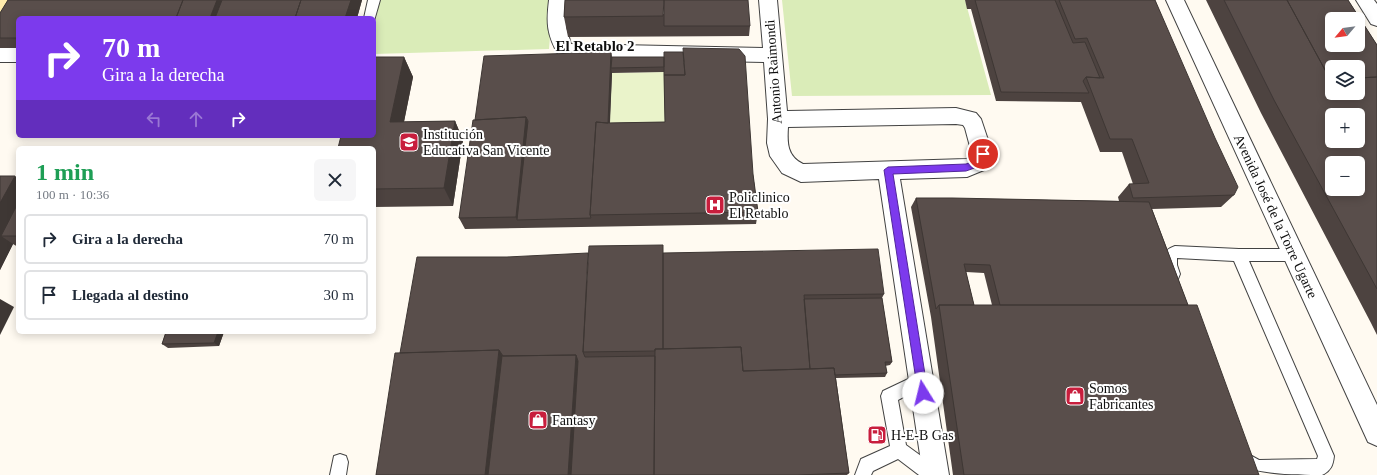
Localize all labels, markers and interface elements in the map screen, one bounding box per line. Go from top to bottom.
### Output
north arrow [1325,12,1365,52]
map controls [1325,12,1365,196]
street label: Antonio Raimondi [762,19,785,125]
icon: right [36,32,88,84]
text: 70 m [102,32,160,63]
district label: El Retablo 2 [555,38,635,54]
button: layers [1325,60,1365,100]
text: Gira a la derecha [102,65,224,85]
icon: left [143,108,165,130]
icon: ahead [185,108,207,130]
icon: right [227,108,249,130]
button: + [1325,108,1365,148]
place label: Institución Educativa San Vicente [423,127,549,158]
school or university icon: Institución Educativa San Vicente [398,131,420,153]
street label: Avenida José de la Torre Ugarte [1231,132,1320,301]
pin [966,137,1000,171]
icon: arrive [972,143,994,165]
button: − [1325,156,1365,196]
text: 1 min [36,159,94,185]
button: close [314,159,356,201]
text: 100 m · 10:36 [36,187,109,202]
place label: Policlinico El Retablo [729,190,790,221]
hospital icon: Policlinico El Retablo [704,194,726,216]
icon: right [38,228,60,250]
text: Gira a la derecha [72,231,183,247]
text: 70 m [324,231,354,247]
icon: arrive [38,284,60,306]
text: Llegada al destino [72,287,189,303]
text: 30 m [324,287,354,303]
position arrow [902,372,944,414]
place label: Somos Fabricantes [1089,381,1154,412]
shop icon: Somos Fabricantes [1064,385,1086,407]
shop icon: Fantasy [527,409,549,431]
place label: Fantasy [552,413,596,428]
fuel station icon: H-E-B Gas [866,424,888,446]
place label: H-E-B Gas [891,428,954,443]

